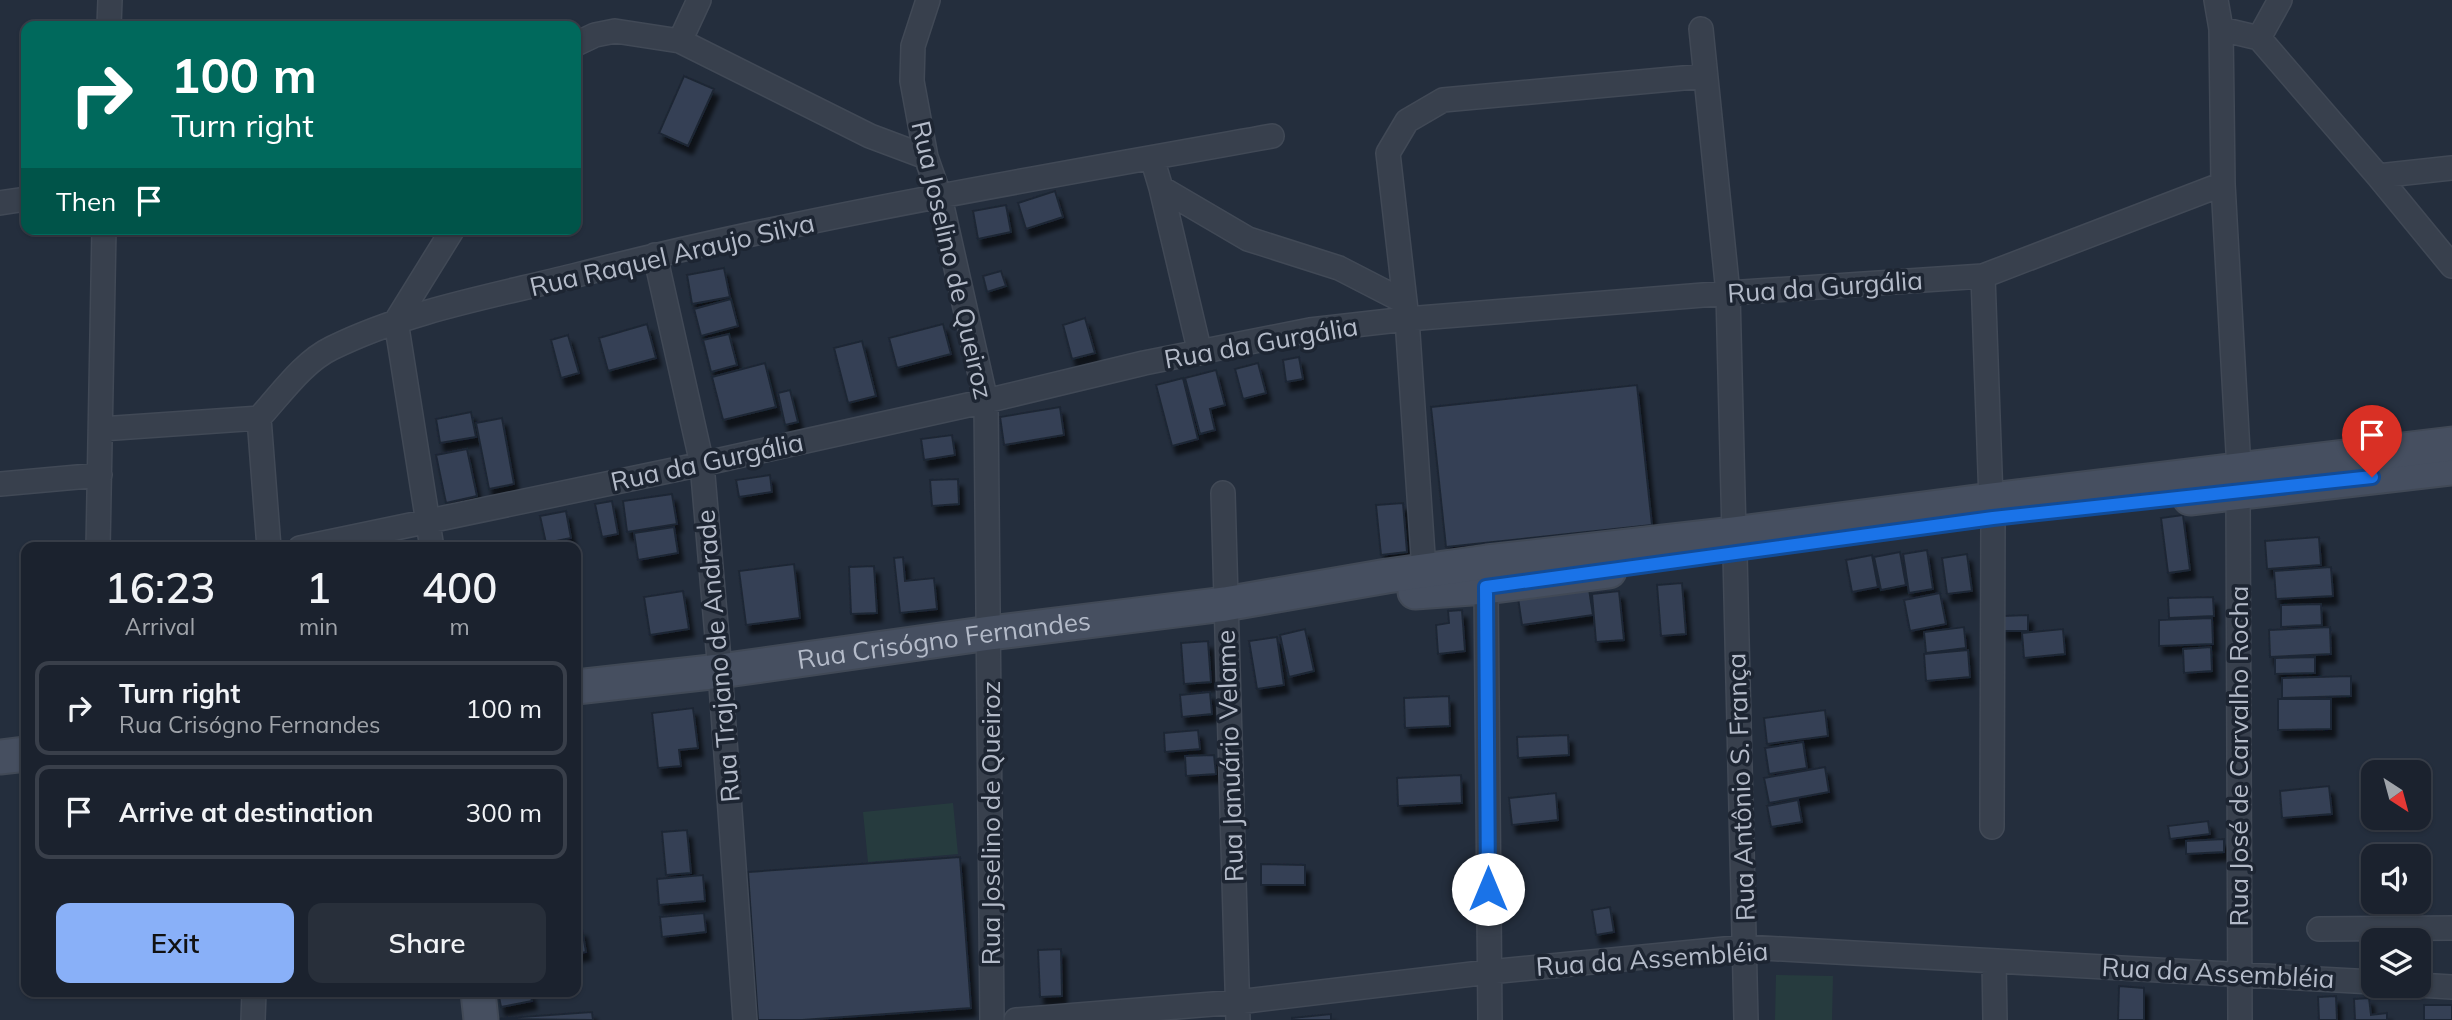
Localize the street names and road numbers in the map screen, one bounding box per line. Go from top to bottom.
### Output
street label: Rua Joselino de Queiroz [904,118,1001,402]
street label: Rua Raquel Araujo Silva [526,206,817,303]
street label: Rua da Gurgália [1726,263,1924,310]
street label: Rua da Gurgália [1162,309,1360,376]
street label: Rua da Gurgália [608,425,806,498]
street label: Rua Trajano de Andrade [688,508,747,804]
street label: Rua José de Carvalho Rocha [2222,586,2255,926]
street label: Rua Crisógno Fernandes [795,604,1093,676]
street label: Rua Januário Velame [1209,629,1250,883]
street label: Rua Antônio S. França [1719,652,1762,922]
street label: Rua Joselino de Queiroz [974,681,1007,965]
street label: Rua da Assembléia [1535,934,1769,983]
street label: Rua da Assembléia [2101,950,2335,995]

